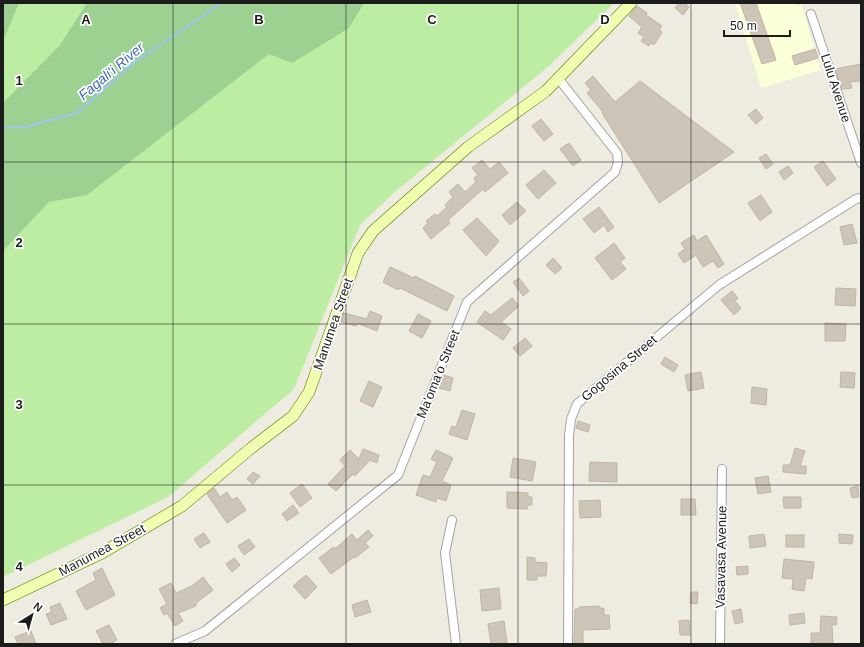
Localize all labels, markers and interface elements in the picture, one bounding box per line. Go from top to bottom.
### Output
text: A [81,12,91,27]
text: B [254,12,264,27]
text: C [427,12,437,27]
text: D [600,12,610,27]
scale bar [724,12,790,38]
text: 50 m [730,19,757,33]
water label: Fagali'i River [75,38,148,103]
street label: Lulu Avenue [818,52,854,124]
text: 1 [15,73,23,88]
text: 2 [15,235,23,250]
street label: Manumea Street [310,276,356,372]
street label: Ma'oma'o Street [413,327,463,420]
street label: Gogosina Street [578,332,660,404]
text: 3 [15,397,23,412]
street label: Vasavasa Avenue [713,505,729,609]
street label: Manumea Street [56,521,148,579]
text: 4 [15,559,23,574]
north arrow [12,595,52,635]
text: N [31,600,45,614]

